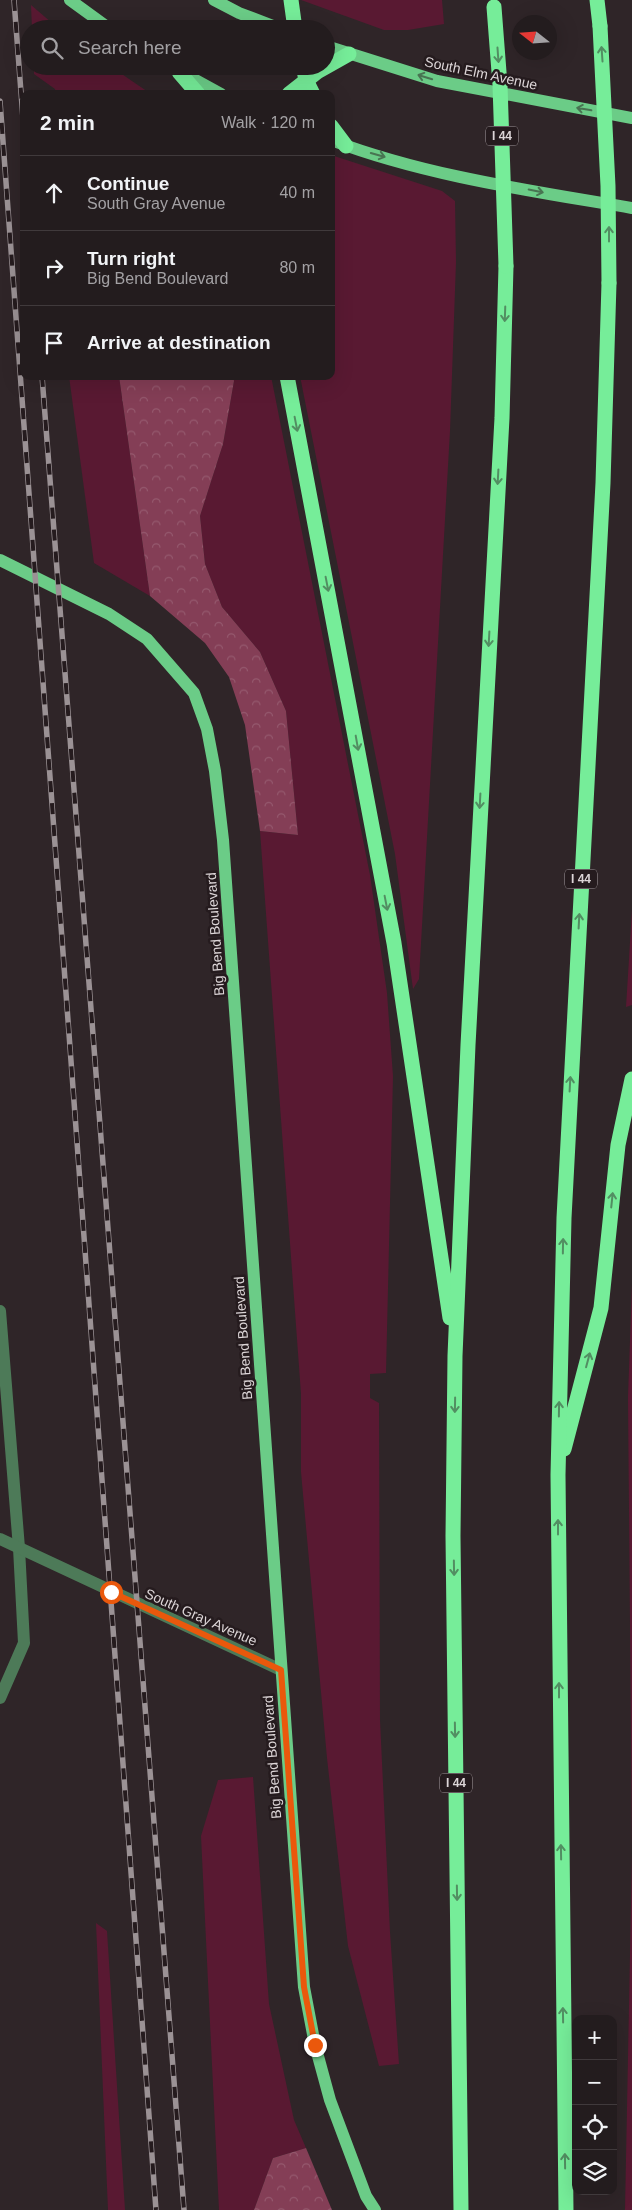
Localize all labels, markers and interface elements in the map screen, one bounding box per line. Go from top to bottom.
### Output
north arrow [512,15,557,60]
search box [20,20,335,75]
icon: search [38,34,66,62]
text: Search here [78,37,182,58]
one-way arrow [597,46,607,62]
one-way arrow [493,47,502,63]
street label: South Elm Avenue [423,53,539,93]
one-way arrow [417,72,433,82]
one-way arrow [576,104,592,114]
text: 2 min [40,111,95,134]
text: Walk · 120 m [221,114,315,131]
road number: I 44 [486,126,518,146]
one-way arrow [369,150,385,160]
text: Continue [87,173,169,194]
icon: ahead [40,179,68,207]
text: 40 m [279,184,315,201]
one-way arrow [528,187,544,196]
text: South Gray Avenue [87,195,225,212]
one-way arrow [604,226,613,242]
text: Turn right [87,248,175,269]
icon: right [40,254,68,282]
text: 80 m [279,259,315,276]
text: Big Bend Boulevard [87,270,228,287]
one-way arrow [500,306,510,322]
icon: arrive [40,329,68,357]
text: Arrive at destination [87,332,271,353]
one-way arrow [292,416,302,432]
one-way arrow [494,468,503,484]
one-way arrow [323,575,333,591]
one-way arrow [485,631,494,647]
one-way arrow [353,735,363,751]
one-way arrow [476,793,485,809]
road number: I 44 [565,870,597,889]
street label: Big Bend Boulevard [203,872,227,996]
one-way arrow [382,895,392,911]
one-way arrow [574,914,584,930]
one-way arrow [566,1076,575,1092]
one-way arrow [608,1192,617,1208]
one-way arrow [558,1238,568,1254]
street label: Big Bend Boulevard [231,1276,255,1400]
one-way arrow [583,1352,593,1368]
one-way arrow [450,1396,460,1413]
one-way arrow [554,1401,564,1417]
one-way arrow [553,1520,563,1536]
one-way arrow [449,1559,458,1575]
route start [100,1581,123,1604]
street label: South Gray Avenue [142,1585,260,1649]
one-way arrow [554,1682,564,1698]
street label: Big Bend Boulevard [260,1695,284,1819]
one-way arrow [450,1722,460,1738]
road number: I 44 [440,1774,472,1792]
one-way arrow [556,1845,566,1861]
one-way arrow [452,1884,462,1900]
one-way arrow [558,2007,568,2024]
map controls [572,2015,617,2195]
button: + [572,2015,617,2060]
route end [304,2034,327,2057]
button: − [572,2060,617,2105]
button: locate [572,2105,617,2150]
button: layers [572,2150,617,2195]
one-way arrow [560,2154,570,2170]

